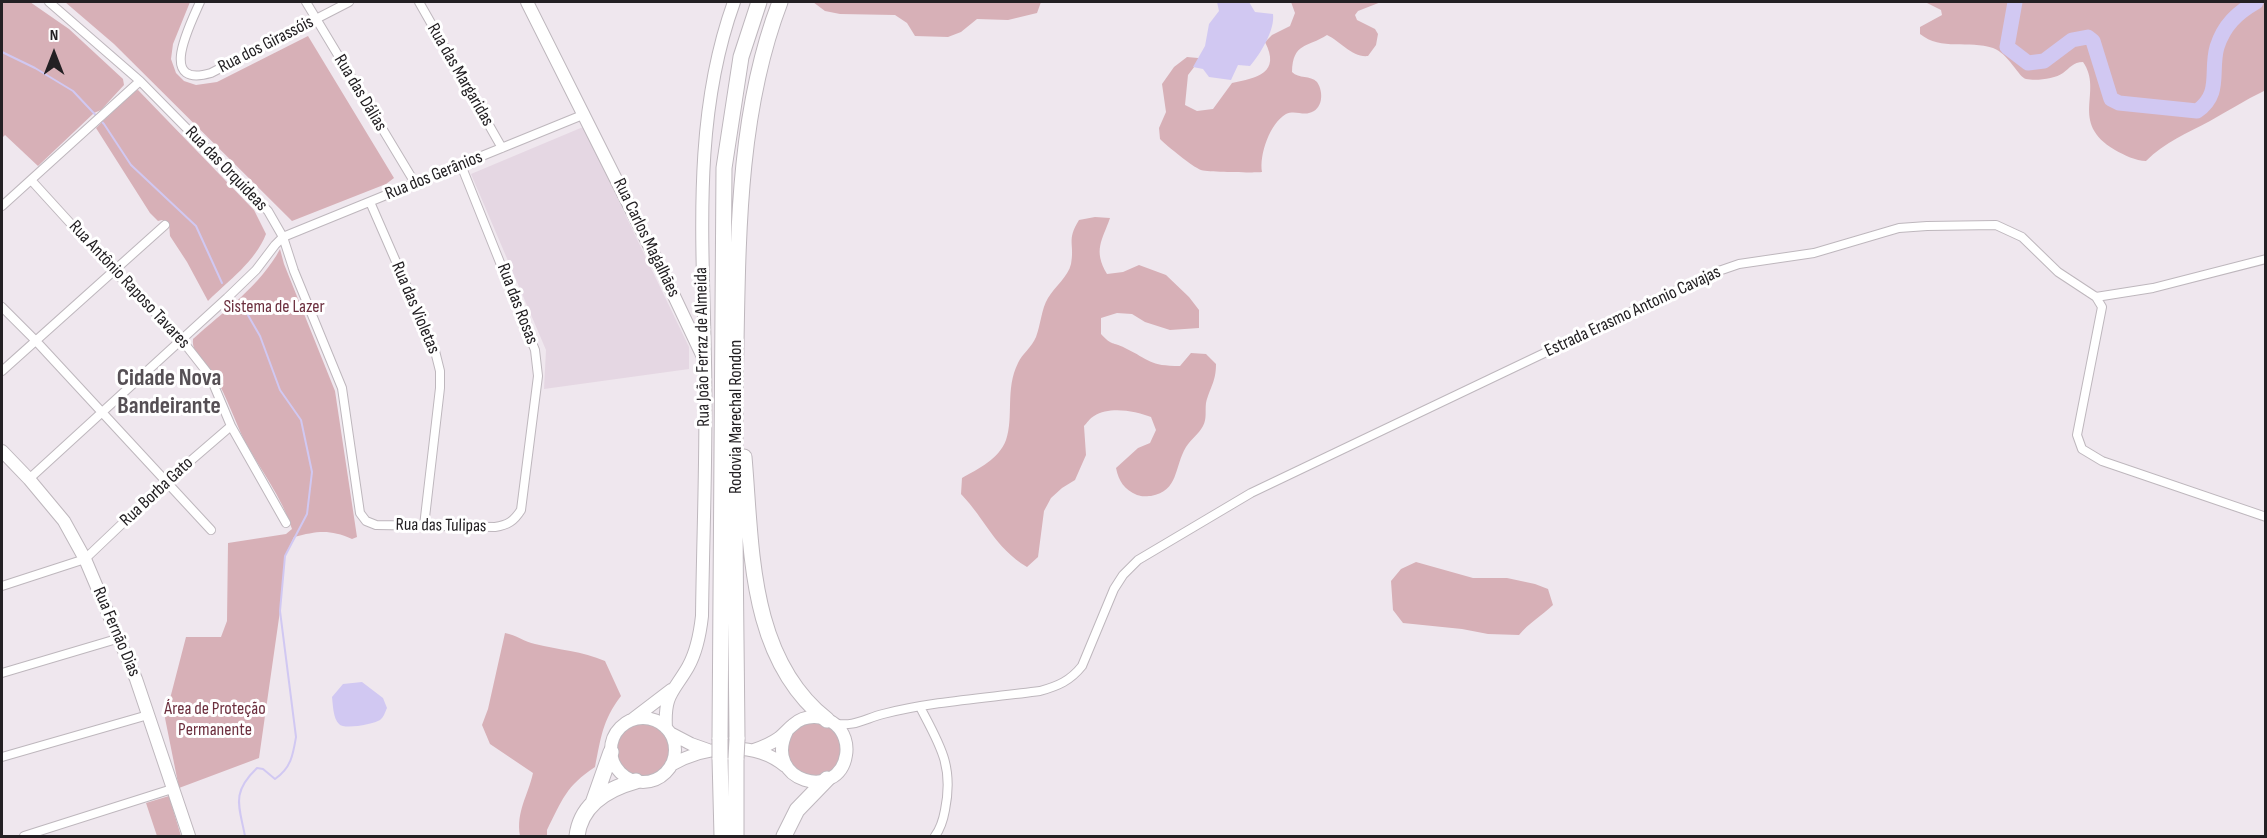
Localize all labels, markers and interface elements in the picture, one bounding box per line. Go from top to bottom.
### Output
street label: Rua dos Girassóis [215,12,317,78]
street label: Rua das Margaridas [422,20,498,130]
north arrow [24,24,84,84]
text: N [50,26,58,45]
street label: Rua das Dálias [329,51,391,135]
street label: Rua das Orquideas [180,122,272,216]
street label: Rua dos Gerânios [382,147,486,205]
street label: Rua Carlos Magalhães [608,175,684,301]
street label: Rua Antônio Raposo Tavares [64,216,194,354]
street label: Rua das Violetas [386,259,444,357]
street label: Rua das Rosas [492,261,542,347]
street label: Estrada Erasmo Antonio Cavajas [1542,262,1724,362]
street label: Rua João Ferraz de Almeida [691,267,715,427]
park label: Sistema de Lazer [223,296,325,318]
street label: Rodovia Marechal Rondon [725,340,747,494]
district label: Cidade Nova Bandeirante [117,365,221,421]
street label: Rua Borba Gato [116,453,198,531]
street label: Rua das Tulipas [395,514,487,538]
street label: Rua Fernão Dias [87,584,145,680]
park label: Área de Proteção Permanente [164,698,266,740]

